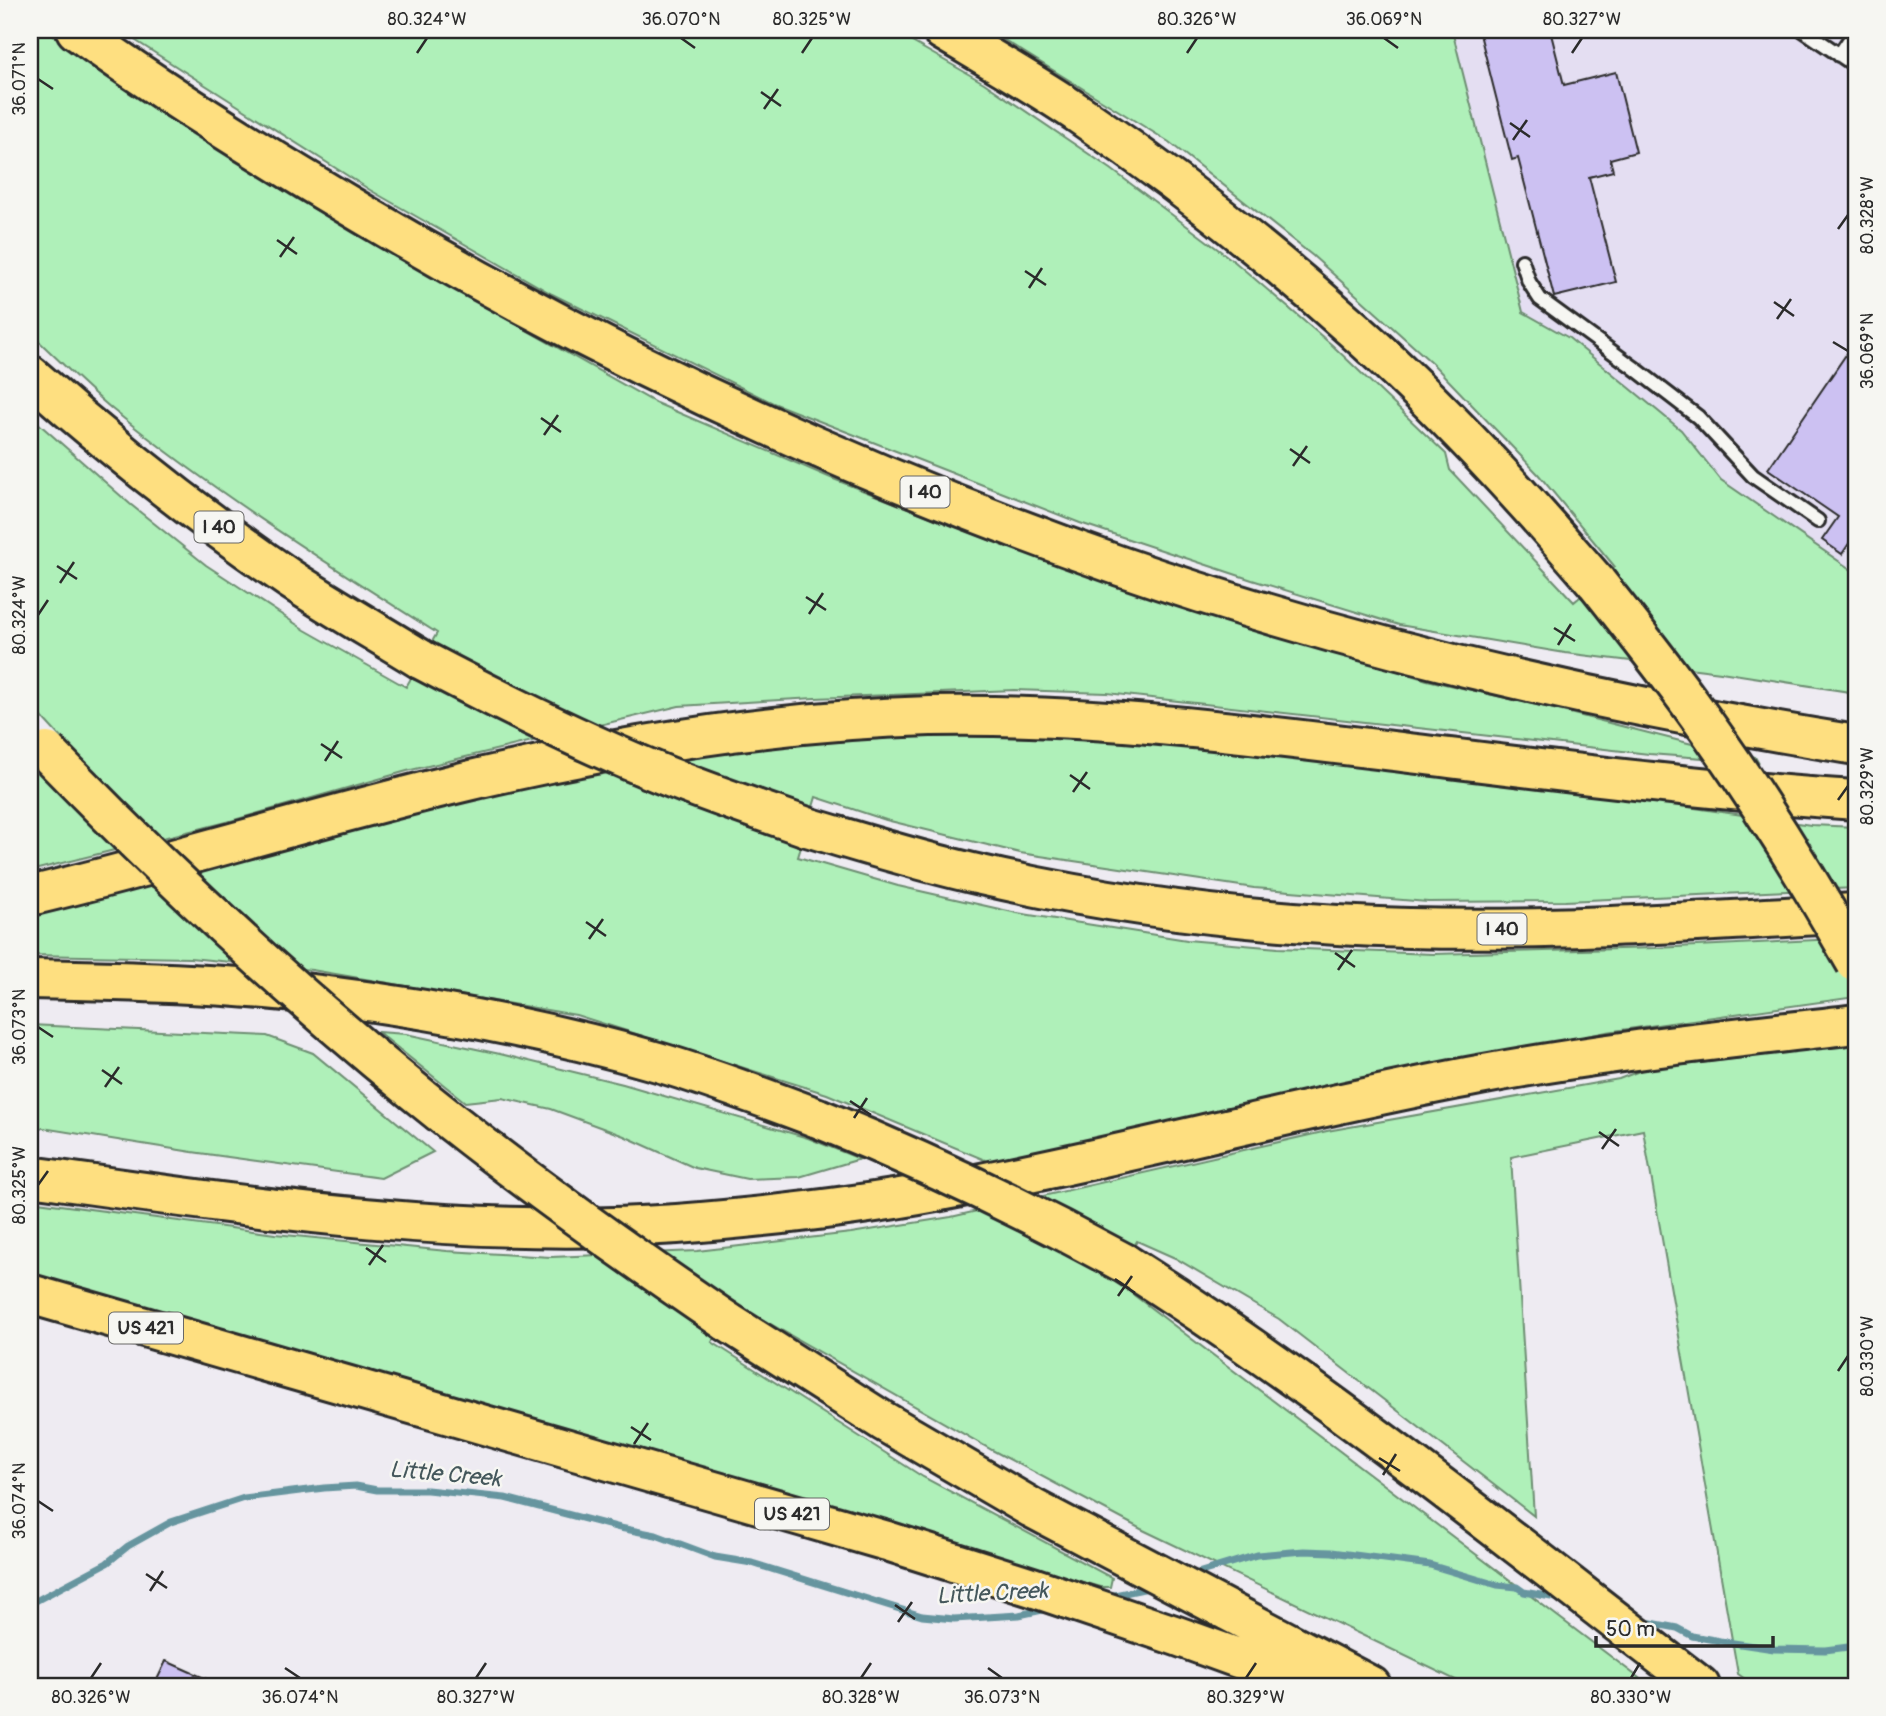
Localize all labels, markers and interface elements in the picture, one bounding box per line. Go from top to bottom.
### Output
text: 80.324°W [387,8,467,31]
text: 36.070°N [642,8,720,31]
text: 80.325°W [773,8,851,31]
text: 80.326°W [1157,8,1237,31]
text: 36.069°N [1346,8,1422,31]
text: 80.327°W [1543,8,1621,31]
text: 36.071°N [8,42,31,116]
text: 80.328°W [1856,176,1879,254]
text: 36.069°N [1856,313,1879,389]
road number: I 40 [900,477,950,508]
road number: I 40 [194,512,244,542]
text: 80.324°W [8,575,31,655]
text: 80.329°W [1856,747,1879,825]
road number: I 40 [1478,914,1526,945]
text: 36.073°N [8,989,31,1065]
text: 80.325°W [8,1146,31,1224]
road number: US 421 [109,1312,183,1344]
text: 80.330°W [1856,1316,1879,1396]
water label: Little Creek [388,1455,504,1494]
text: 36.074°N [8,1463,31,1539]
road number: US 421 [755,1498,829,1530]
water label: Little Creek [936,1575,1051,1610]
scale bar [1596,1604,1772,1648]
text: 50 m [1606,1616,1655,1643]
text: 80.326°W [51,1686,131,1709]
text: 36.074°N [262,1686,338,1709]
text: 80.327°W [437,1686,515,1709]
text: 80.328°W [822,1686,900,1709]
text: 36.073°N [964,1686,1040,1709]
text: 80.329°W [1207,1686,1285,1709]
text: 80.330°W [1591,1686,1671,1709]

